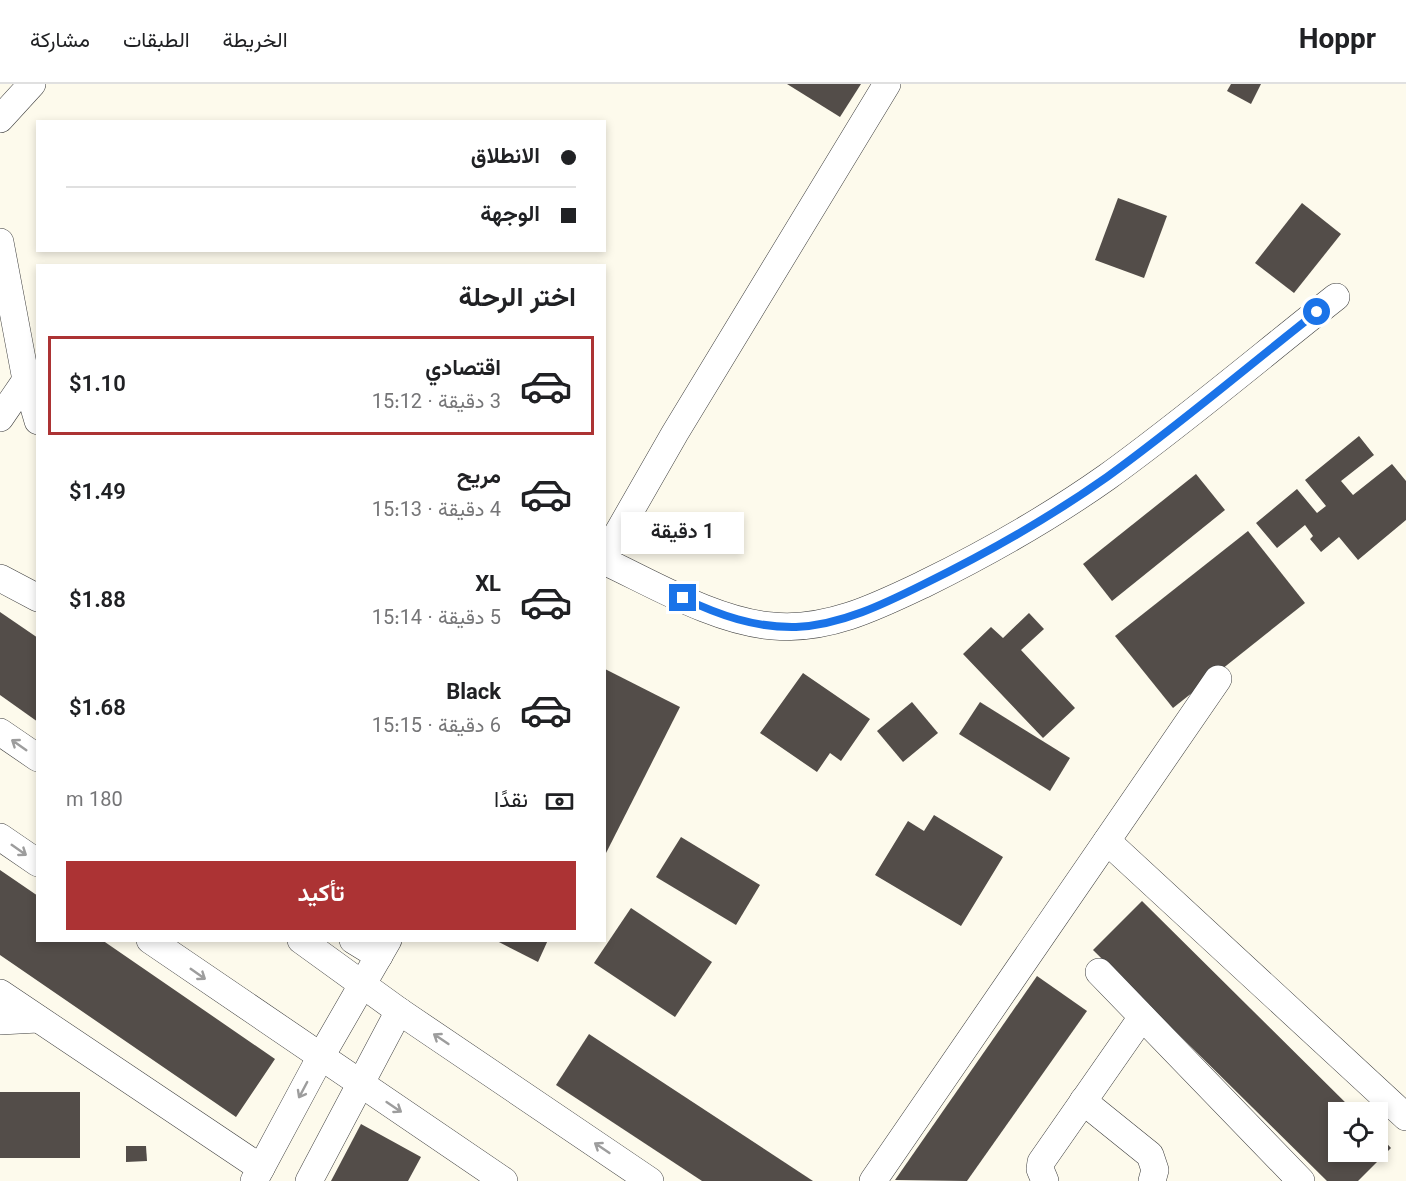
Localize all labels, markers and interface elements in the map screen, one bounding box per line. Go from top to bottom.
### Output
text: Hoppr [1299,19,1376,63]
text: مشاركة [30,25,90,58]
text: الطبقات [123,25,190,58]
text: الخريطة [223,25,288,58]
text: الانطلاق [471,140,540,175]
text: الوجهة [480,198,540,233]
text: اختر الرحلة [458,278,576,321]
route start [1303,298,1330,325]
text: اقتصادي [425,352,501,387]
icon: car [519,359,573,413]
text: $1.10 [69,368,126,403]
text: 3 دقيقة · 15:12 [372,387,501,419]
text: مريح [457,460,501,495]
icon: car [519,467,573,521]
text: $1.49 [69,476,126,511]
text: 4 دقيقة · 15:13 [372,495,501,527]
callout: 1 دقيقة [622,511,744,553]
text: 1 دقيقة [651,517,714,549]
text: XL [475,568,501,603]
icon: car [519,575,573,629]
text: $1.88 [69,584,126,619]
route end [669,584,696,611]
text: 5 دقيقة · 15:14 [372,603,501,635]
text: Black [446,676,501,711]
icon: car [519,683,573,737]
text: $1.68 [69,692,126,727]
text: 6 دقيقة · 15:15 [372,711,501,743]
one-way arrow [11,739,27,751]
text: نقدًا [494,784,528,819]
text: 180 m [66,785,123,817]
icon: cash [543,785,576,818]
one-way arrow [10,844,26,856]
button: تأكيد [66,861,576,930]
one-way arrow [189,968,206,980]
one-way arrow [433,1033,449,1045]
one-way arrow [297,1080,308,1098]
one-way arrow [386,1100,403,1113]
map controls [1328,1102,1388,1162]
button: locate [1328,1102,1388,1162]
one-way arrow [594,1142,611,1154]

